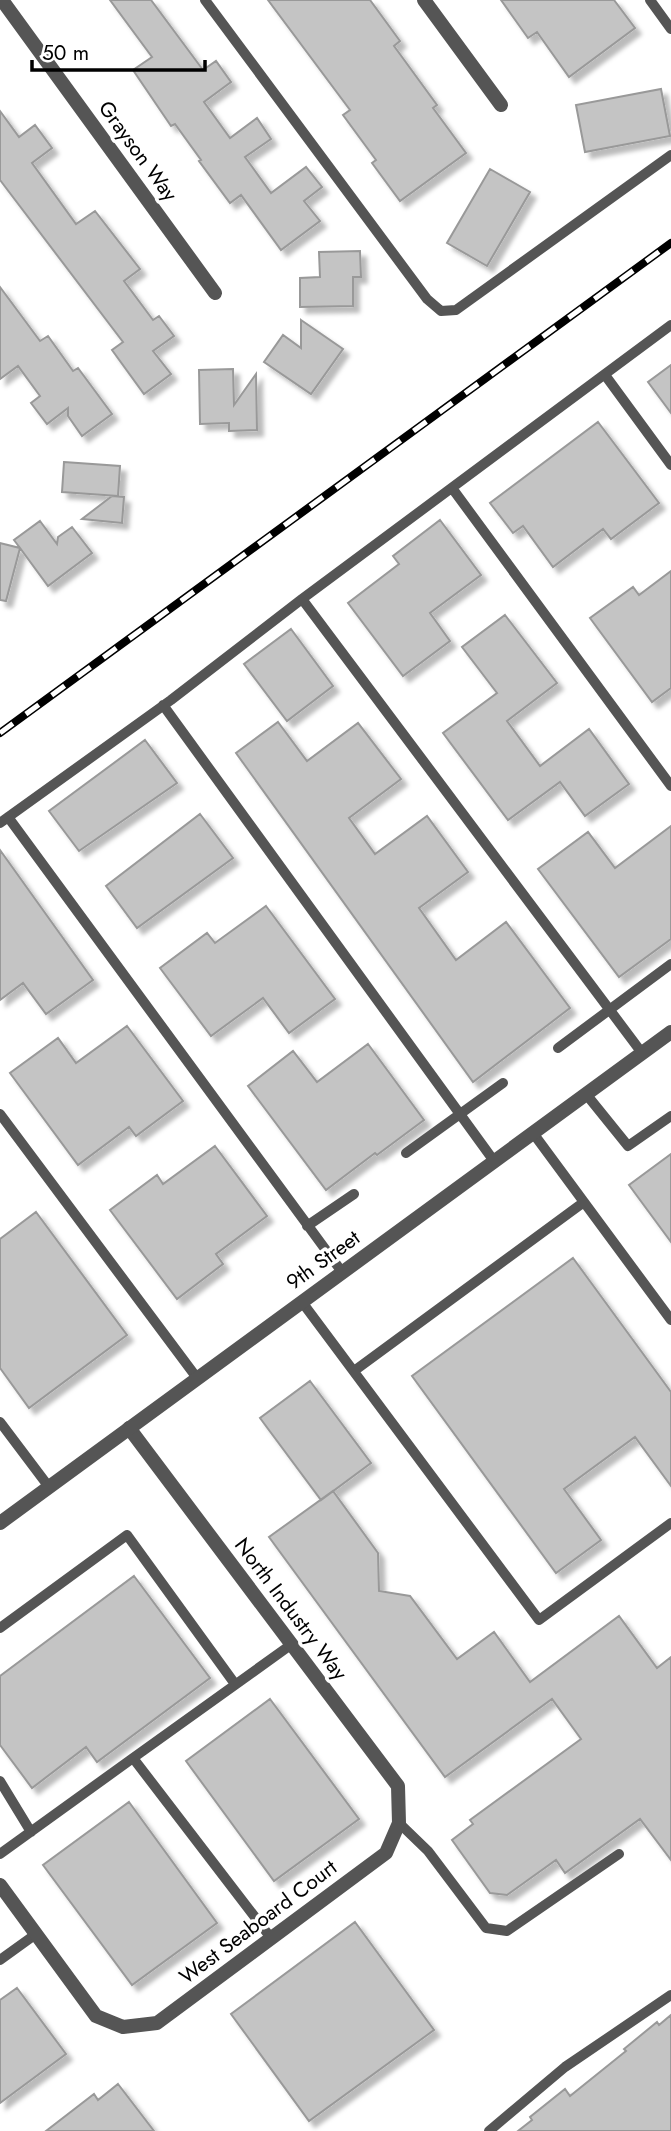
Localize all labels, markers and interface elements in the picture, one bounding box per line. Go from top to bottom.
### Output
scale bar [32,28,205,72]
text: 50 m [42,38,89,68]
street label: Grayson Way [91,94,185,208]
street label: 9th Street [280,1223,366,1297]
street label: North Industry Way [227,1532,355,1687]
street label: West Seaboard Court [173,1853,343,1991]

